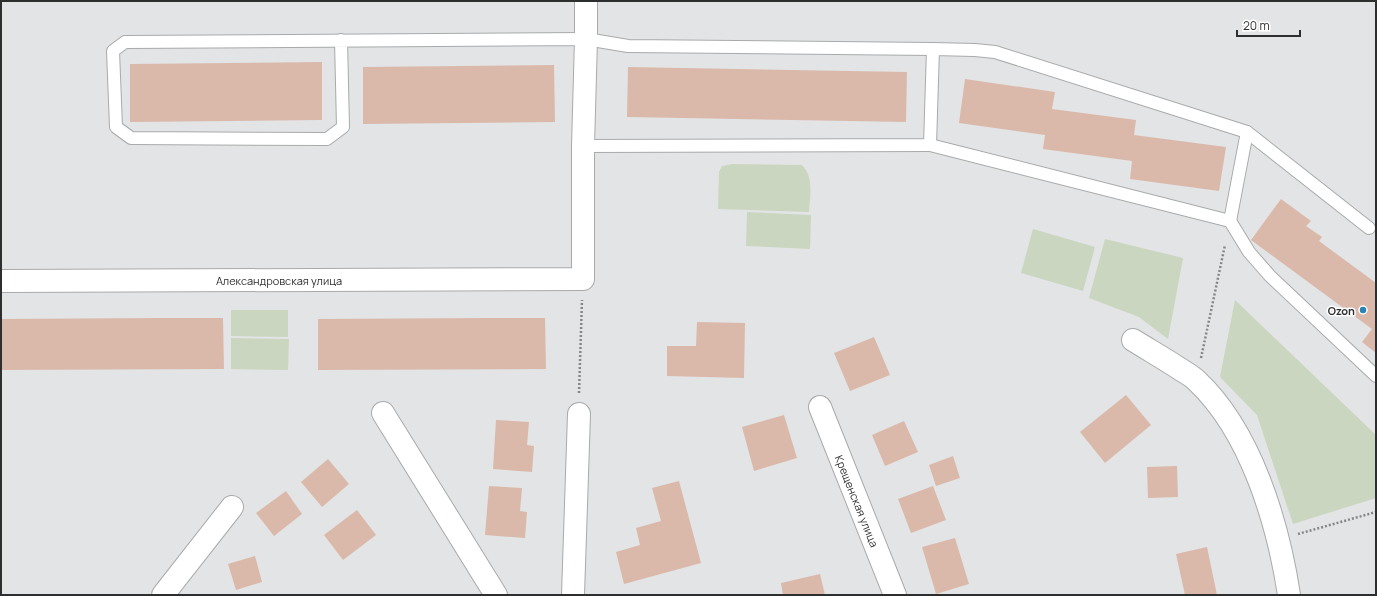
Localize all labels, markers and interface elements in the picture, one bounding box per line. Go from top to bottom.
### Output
scale bar [1237,12,1300,38]
text: 20 m [1243,17,1270,34]
street label: Александровская улица [216,273,342,288]
place label: Ozon [1328,303,1355,318]
marker: Ozon [1358,305,1368,315]
street label: Крещенская улица [832,453,882,549]

